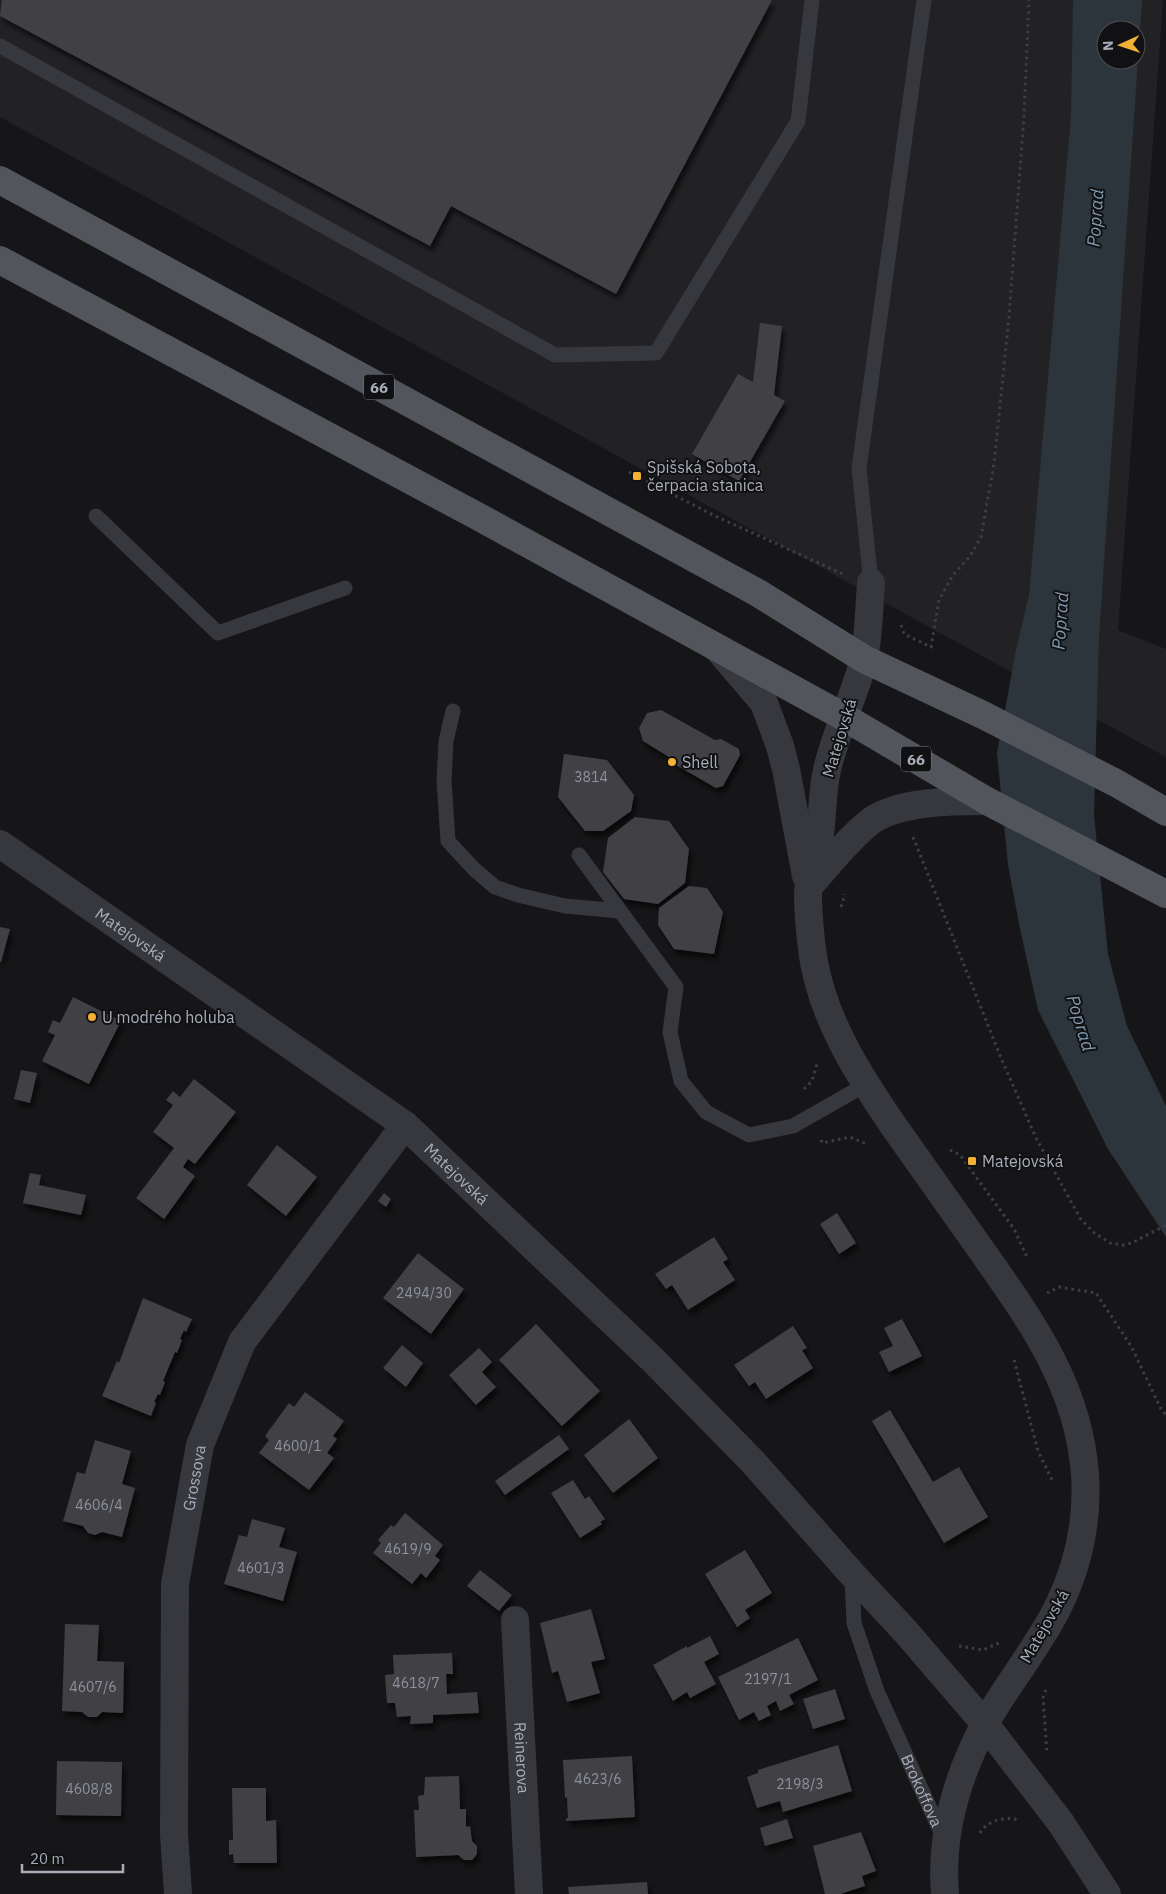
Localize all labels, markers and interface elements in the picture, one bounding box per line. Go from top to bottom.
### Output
north arrow [1096,20,1146,70]
text: N [1099,40,1117,51]
water label: Poprad [1082,188,1109,248]
road number: 66 [364,374,394,400]
place label: Spišská Sobota, čerpacia stanica [647,457,764,495]
marker: Spišská Sobota, čerpacia stanica [631,470,643,482]
water label: Poprad [1047,591,1074,651]
street label: Matejovská [818,696,861,780]
road number: 66 [901,746,931,772]
place label: Shell [682,752,718,772]
marker: Shell [666,756,678,768]
house number: 3814 [574,768,608,786]
street label: Matejovská [92,903,170,966]
water label: Poprad [1062,992,1101,1055]
place label: U modrého holuba [102,1007,235,1027]
marker: U modrého holuba [86,1011,98,1023]
street label: Matejovská [420,1139,493,1209]
place label: Matejovská [982,1151,1064,1171]
marker: Matejovská [966,1155,978,1167]
house number: 2494/30 [396,1284,452,1302]
house number: 4600/1 [274,1437,322,1455]
street label: Grossova [178,1443,210,1512]
house number: 4606/4 [75,1496,123,1514]
house number: 4619/9 [384,1540,432,1558]
house number: 4601/3 [237,1559,285,1577]
street label: Matejovská [1015,1585,1073,1666]
house number: 2197/1 [744,1670,792,1688]
house number: 4618/7 [392,1674,440,1692]
house number: 4607/6 [69,1678,117,1696]
street label: Reinerova [510,1722,534,1795]
street label: Brokoffova [897,1751,947,1830]
house number: 4623/6 [574,1770,622,1788]
house number: 2198/3 [776,1775,824,1793]
house number: 4608/8 [65,1780,113,1798]
scale bar [22,1842,124,1874]
text: 20 m [30,1849,65,1868]

